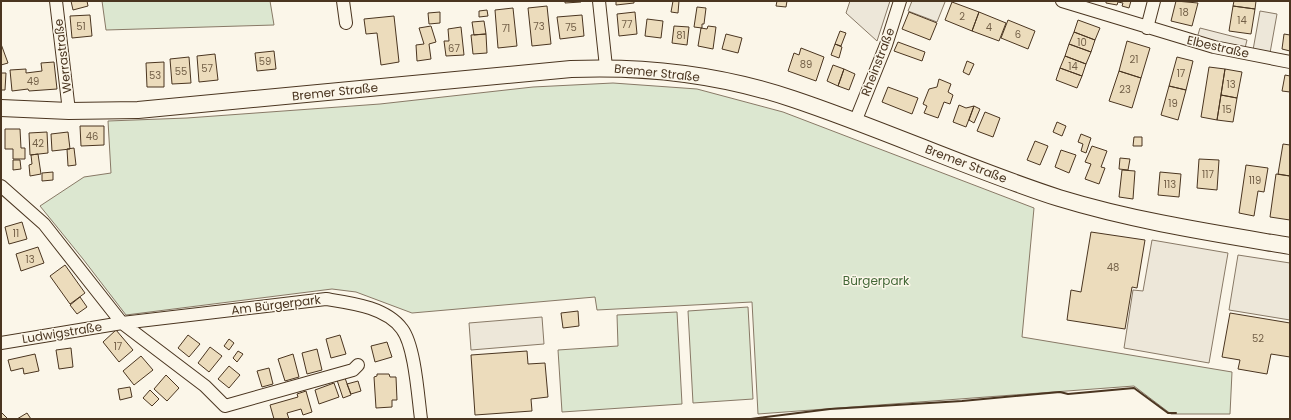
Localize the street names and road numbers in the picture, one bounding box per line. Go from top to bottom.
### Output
street label: Werrastraße [49,18,76,94]
street label: Rheinstraße [857,25,898,98]
street label: Elbestraße [1185,31,1251,62]
street label: Bremer Straße [613,60,701,85]
street label: Bremer Straße [291,79,379,104]
street label: Bremer Straße [923,140,1010,187]
street label: Am Bürgerpark [230,290,322,318]
street label: Ludwigstraße [21,318,103,347]

